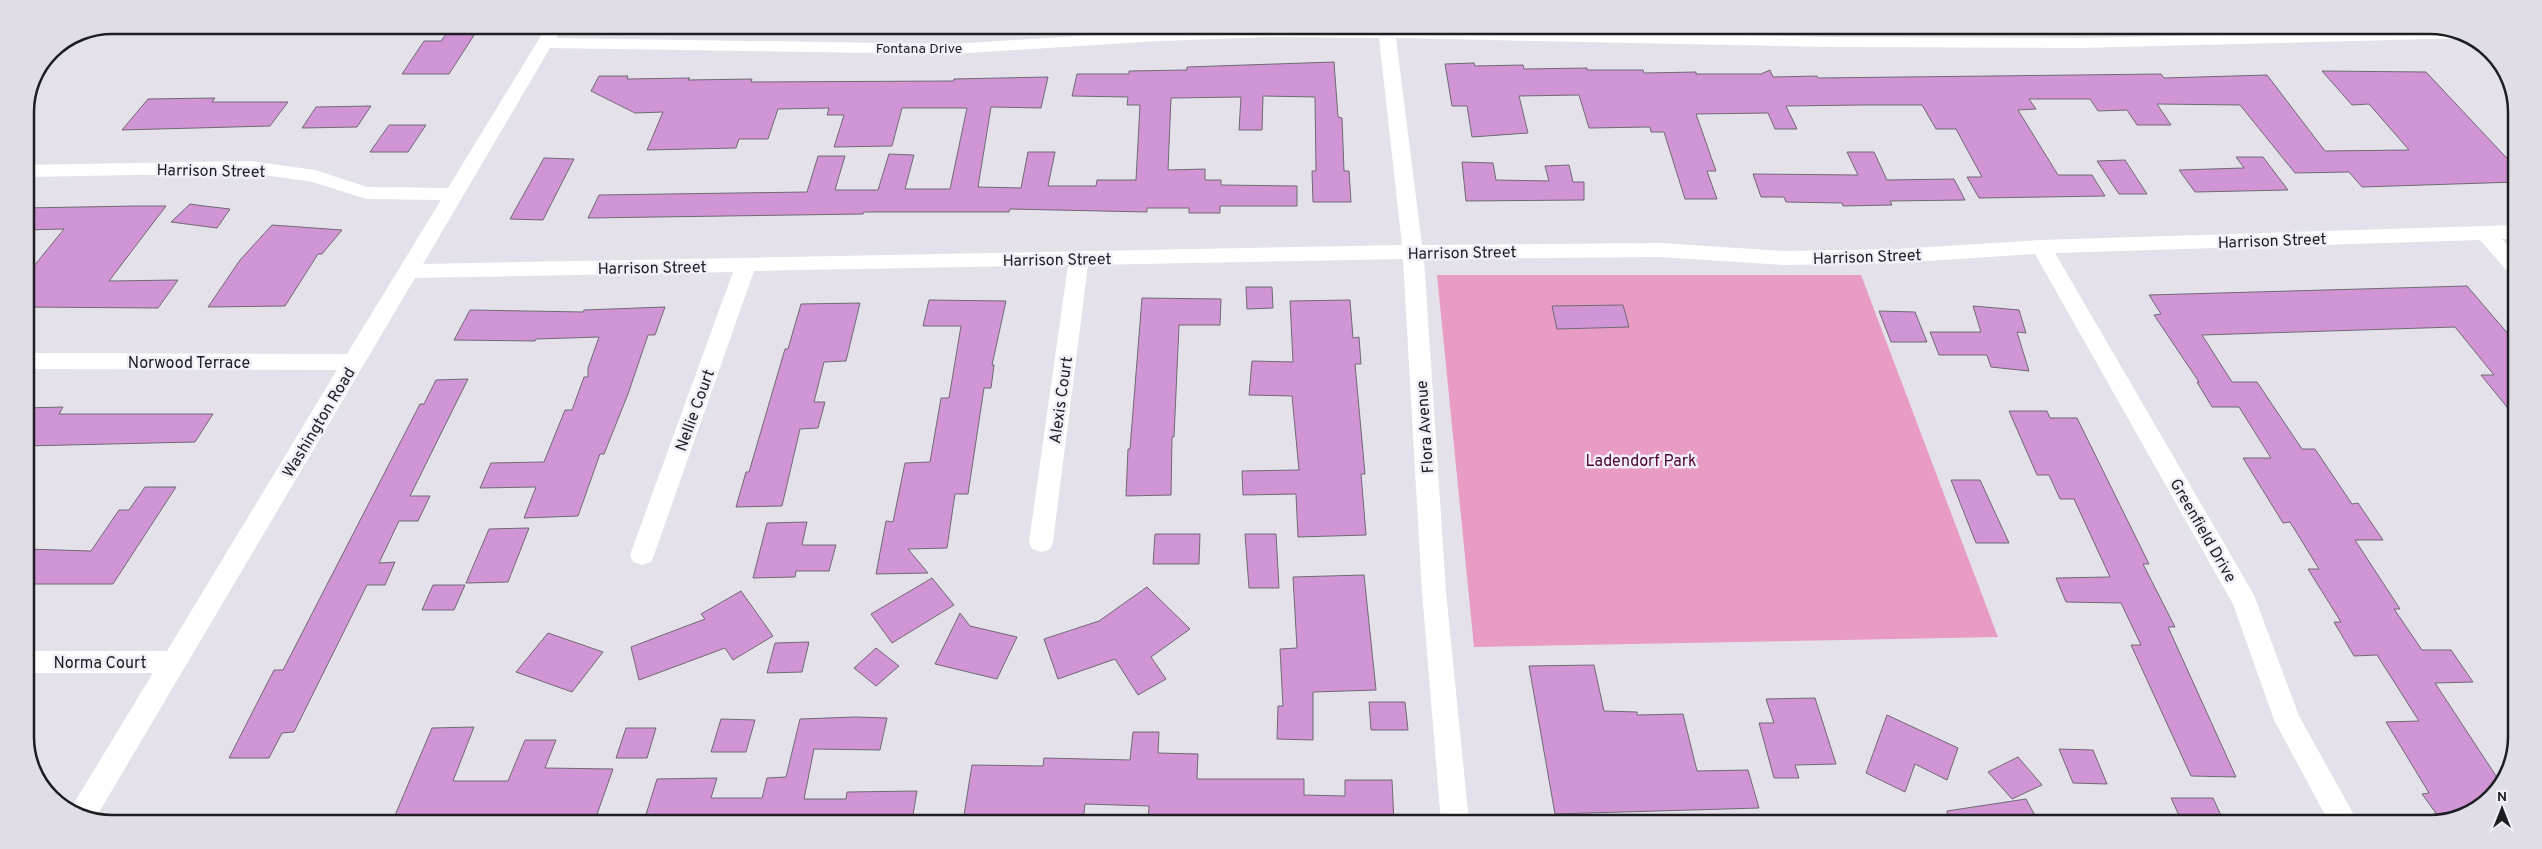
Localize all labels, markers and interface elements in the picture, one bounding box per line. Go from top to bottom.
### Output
street label: Fontana Drive [876,41,962,58]
street label: Harrison Street [156,161,265,183]
street label: Harrison Street [2217,230,2327,254]
street label: Harrison Street [1408,243,1517,265]
street label: Harrison Street [1812,246,1922,270]
street label: Harrison Street [1003,250,1112,272]
street label: Harrison Street [598,258,707,280]
street label: Norwood Terrace [128,354,250,374]
street label: Alexis Court [1046,355,1078,445]
street label: Washington Road [279,364,360,482]
street label: Nellie Court [672,367,720,454]
street label: Flora Avenue [1413,380,1439,474]
park label: Ladendorf Park [1586,452,1696,472]
street label: Greenfield Drive [2165,476,2240,586]
street label: Norma Court [53,654,147,674]
north arrow [2477,784,2527,834]
text: N [2497,789,2507,806]

